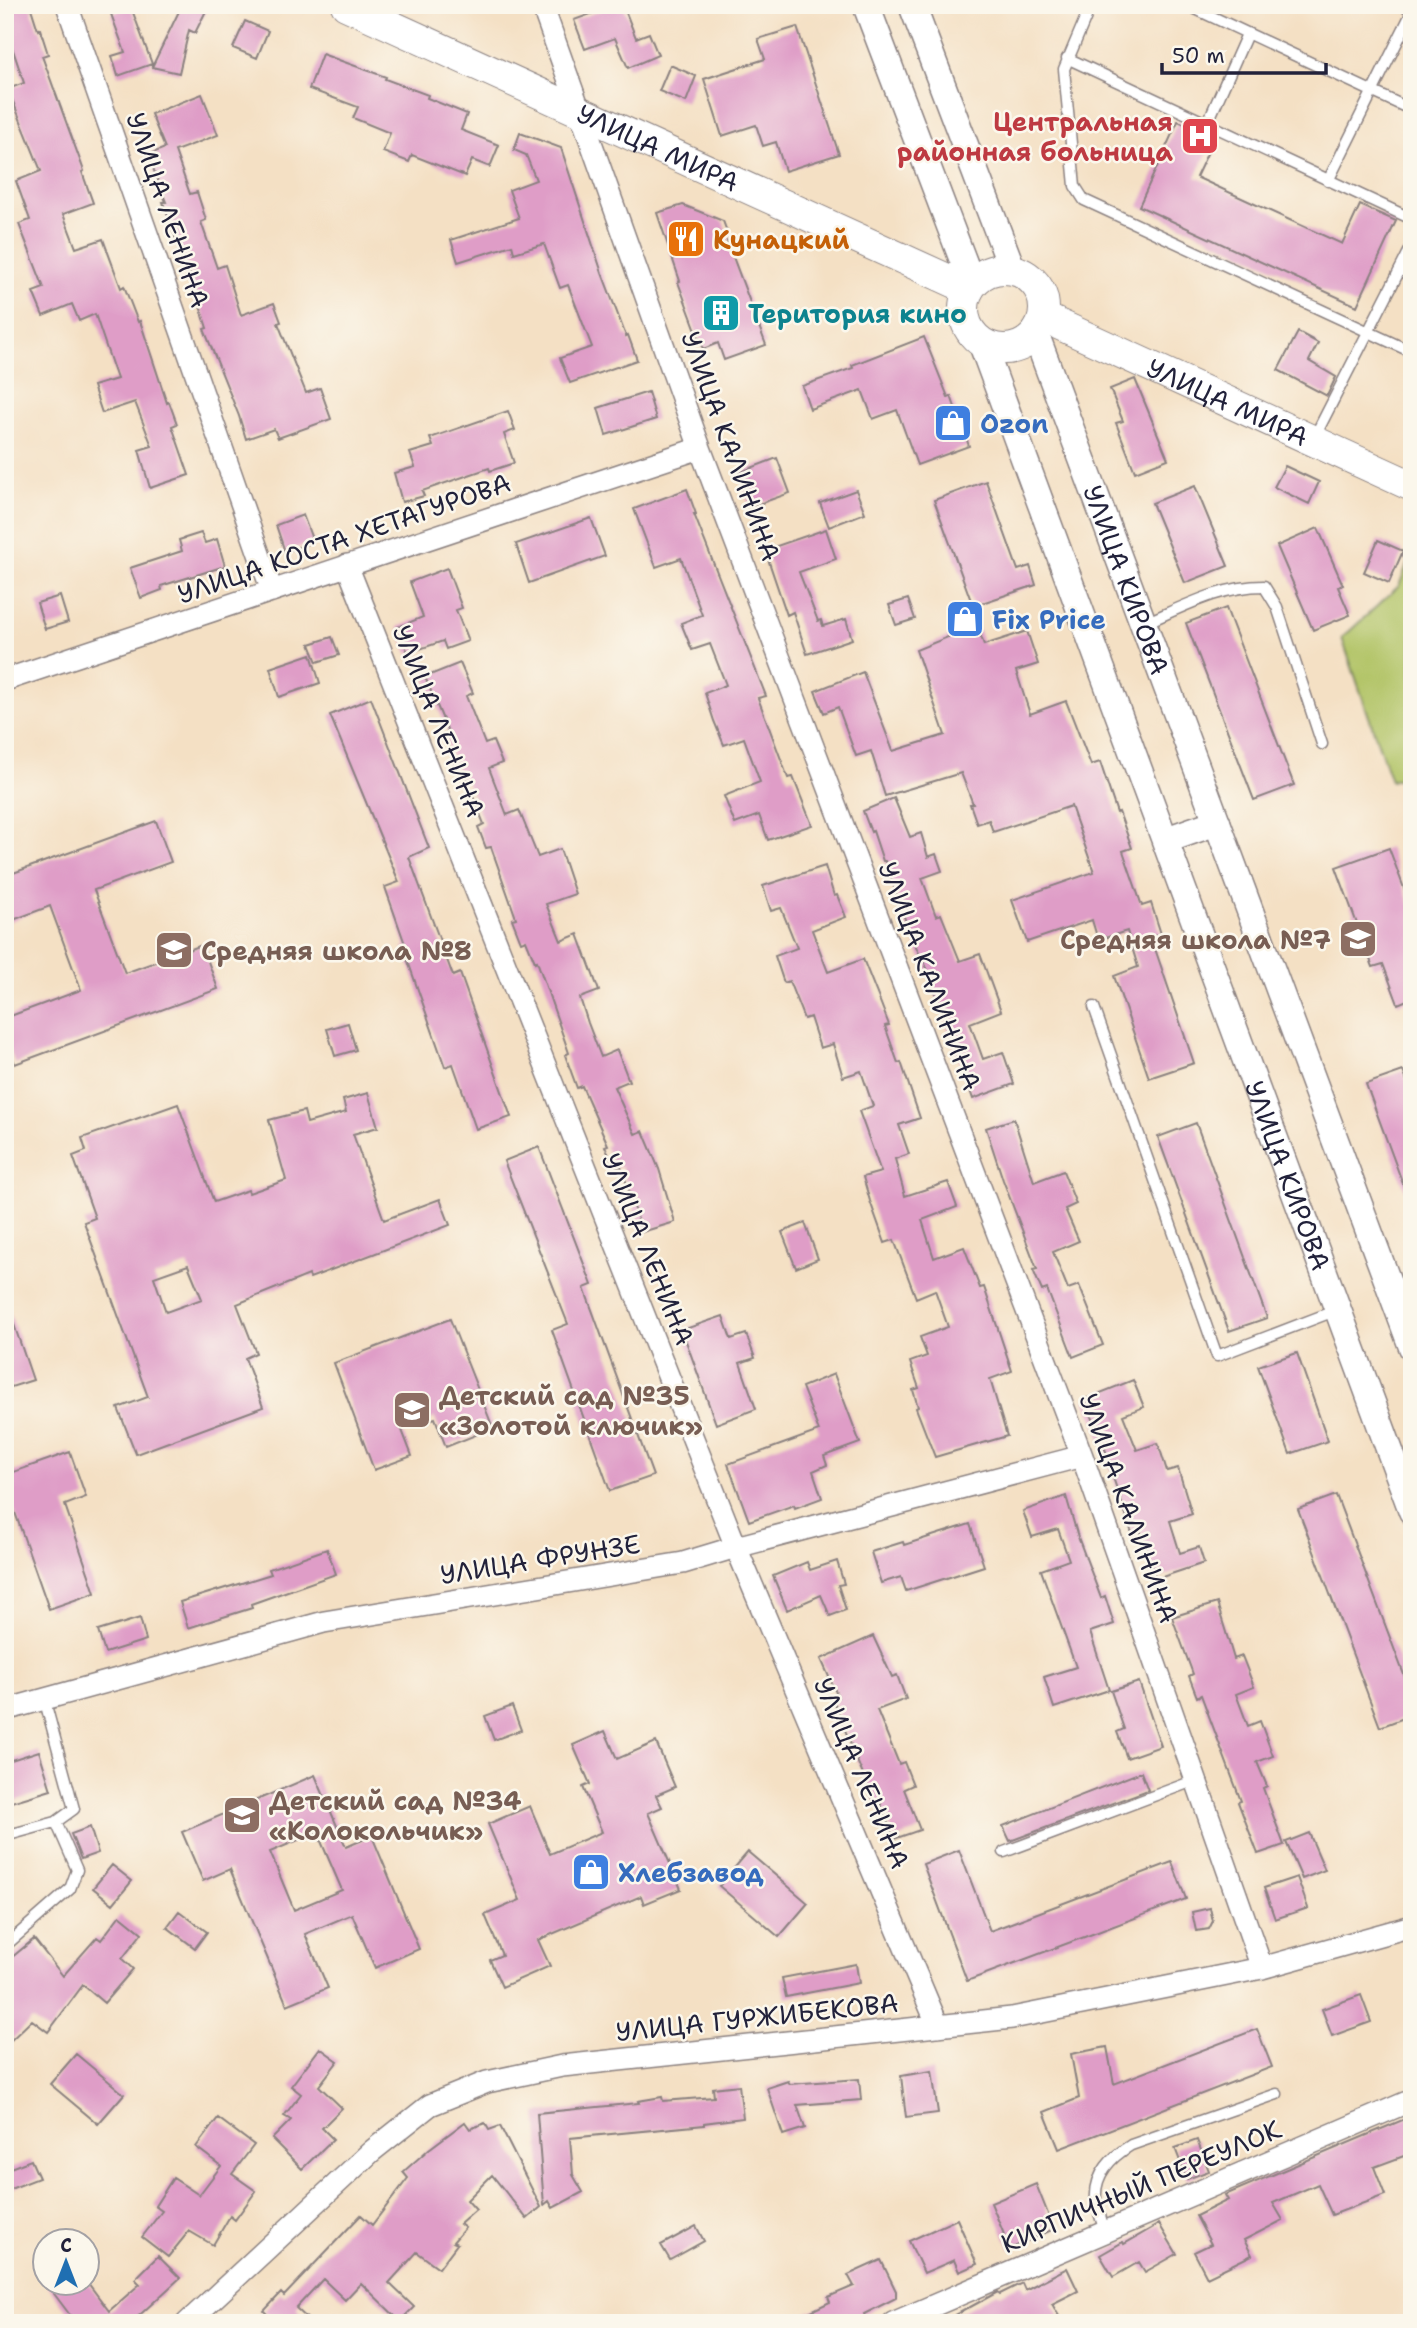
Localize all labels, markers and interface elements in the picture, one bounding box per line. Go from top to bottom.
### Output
scale bar [1162,32,1326,76]
text: 50 m [1172,42,1225,70]
street label: УЛИЦА МИРА [572,95,744,199]
place label: Центральная районная больница [897,104,1173,169]
street label: УЛИЦА ЛЕНИНА [118,108,218,312]
hospital icon: Центральная районная больница [1179,115,1221,157]
restaurant icon: Кунацкий [665,218,707,260]
place label: Кунацкий [713,222,850,257]
building icon: Територия кино [700,292,742,334]
place label: Територия кино [748,296,967,331]
street label: УЛИЦА КАЛИНИНА [673,326,789,566]
street label: УЛИЦА МИРА [1141,350,1314,454]
shop icon: Ozon [932,402,974,444]
place label: Ozon [980,406,1049,441]
street label: УЛИЦА КОСТА ХЕТАГУРОВА [173,464,515,612]
street label: УЛИЦА КИРОВА [1076,480,1178,679]
shop icon: Fix Price [944,598,986,640]
place label: Fix Price [992,602,1106,637]
street label: УЛИЦА ЛЕНИНА [385,620,493,822]
street label: УЛИЦА КАЛИНИНА [870,857,990,1095]
school or university icon: Средняя школа №7 [1337,918,1379,960]
place label: Средняя школа №7 [1060,922,1331,957]
school or university icon: Средняя школа №8 [153,929,195,971]
place label: Средняя школа №8 [201,933,472,968]
street label: УЛИЦА КИРОВА [1237,1076,1339,1275]
street label: УЛИЦА ЛЕНИНА [594,1148,702,1350]
place label: Детский сад №35 «Золотой ключик» [439,1378,703,1443]
street label: УЛИЦА КАЛИНИНА [1071,1388,1187,1628]
school or university icon: Детский сад №35 «Золотой ключик» [391,1389,433,1431]
street label: УЛИЦА ФРУНЗЕ [437,1526,643,1592]
street label: УЛИЦА ЛЕНИНА [806,1672,918,1874]
place label: Детский сад №34 «Колокольчик» [269,1783,522,1848]
school or university icon: Детский сад №34 «Колокольчик» [221,1794,263,1836]
shop icon: Хлебзавод [570,1851,612,1893]
place label: Хлебзавод [618,1855,764,1890]
street label: УЛИЦА ГУРЖИБЕКОВА [614,1985,900,2049]
street label: КИРПИЧНЫЙ ПЕРЕУЛОК [995,2111,1287,2261]
north arrow [32,2226,102,2296]
text: С [60,2233,72,2258]

